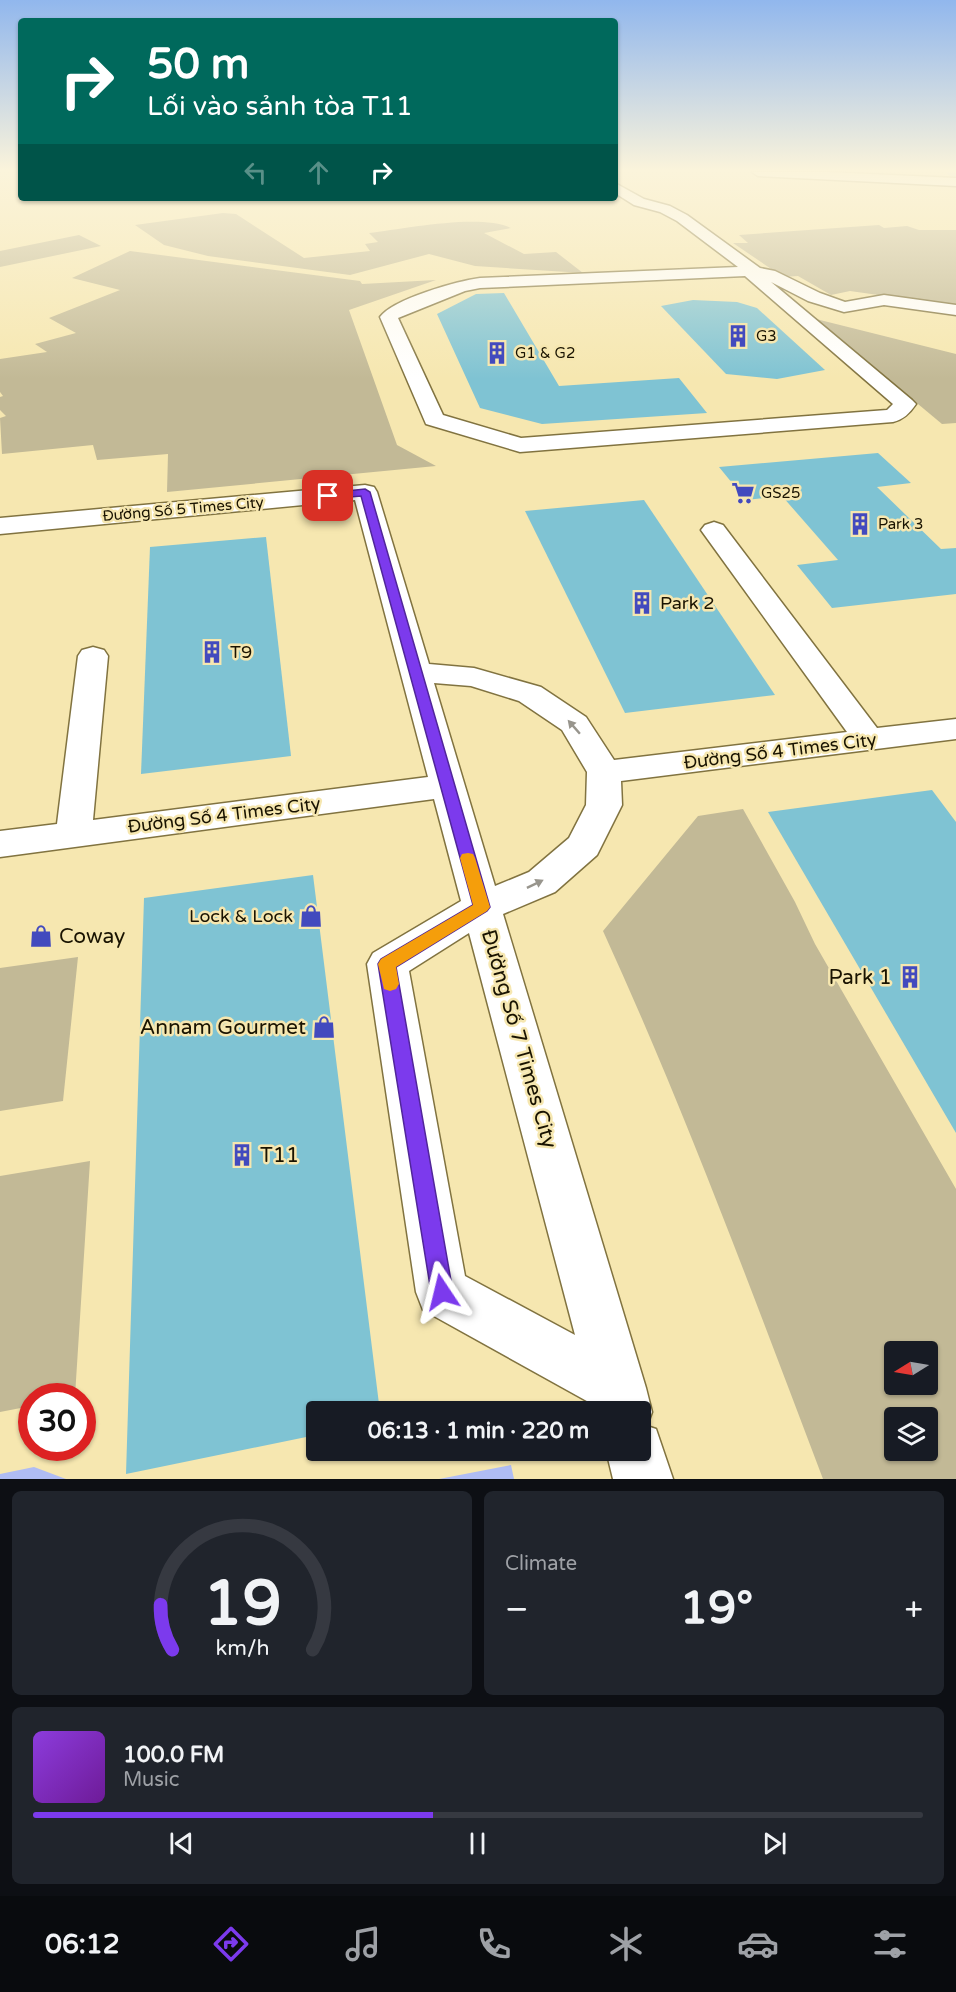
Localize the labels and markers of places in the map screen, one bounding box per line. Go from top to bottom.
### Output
building icon: G3 [725,323,751,349]
place label: G3 [756,327,777,345]
building icon: G1 & G2 [484,340,510,366]
place label: G1 & G2 [515,344,575,362]
pin [302,470,353,521]
supermarket icon: GS25 [730,480,756,506]
place label: GS25 [761,484,800,502]
building icon: Park 3 [847,511,873,537]
place label: Park 3 [878,515,923,533]
building icon: Park 2 [629,590,655,616]
place label: Park 2 [660,592,714,614]
building icon: T9 [199,639,225,665]
place label: T9 [230,641,252,663]
shop icon: Lock & Lock [298,903,324,929]
place label: Lock & Lock [189,905,293,927]
shop icon: Coway [28,923,54,949]
place label: Coway [59,924,125,949]
building icon: Park 1 [897,964,923,990]
place label: Park 1 [828,965,892,990]
shop icon: Annam Gourmet [311,1014,337,1040]
place label: Annam Gourmet [140,1015,306,1040]
building icon: T11 [229,1142,255,1168]
place label: T11 [260,1143,299,1168]

